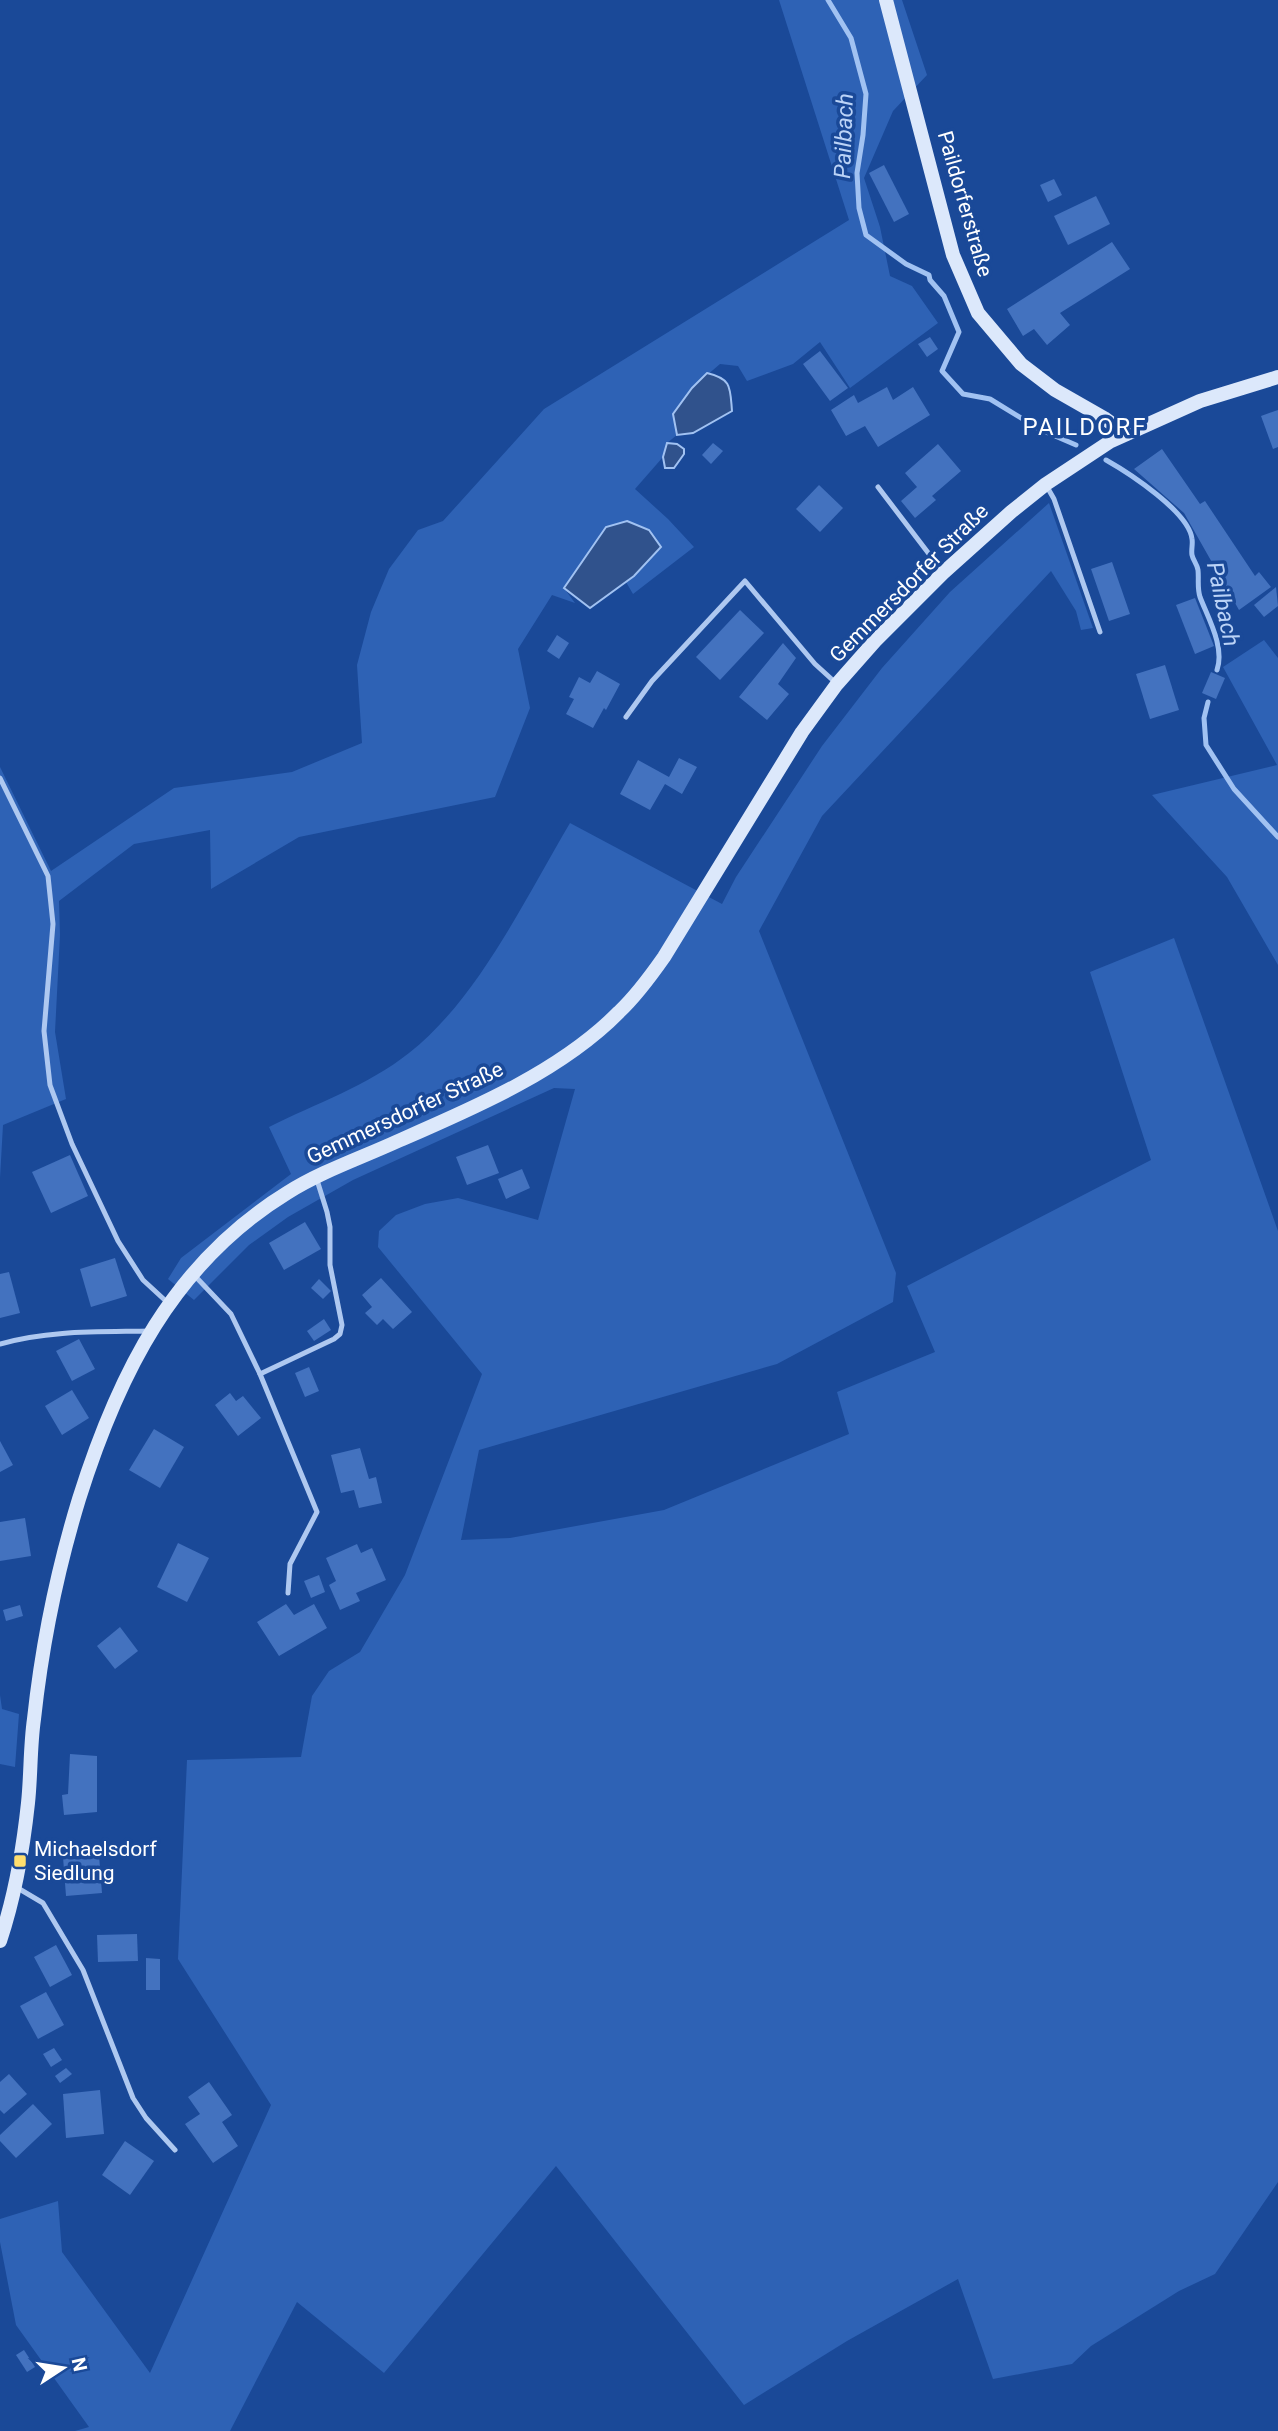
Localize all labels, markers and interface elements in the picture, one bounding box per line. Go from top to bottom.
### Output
water label: Pailbach [829,93,859,179]
street label: Paildorferstraße [933,128,997,280]
district label: PAILDORF [1023,413,1147,441]
street label: Gemmersdorfer Straße [825,499,993,667]
water label: Pailbach [1201,559,1245,649]
street label: Gemmersdorfer Straße [303,1057,507,1169]
place label: Michaelsdorf Siedlung [34,1837,158,1885]
marker: Michaelsdorf Siedlung [12,1853,28,1869]
north arrow [28,2333,98,2403]
text: N [66,2356,92,2374]

